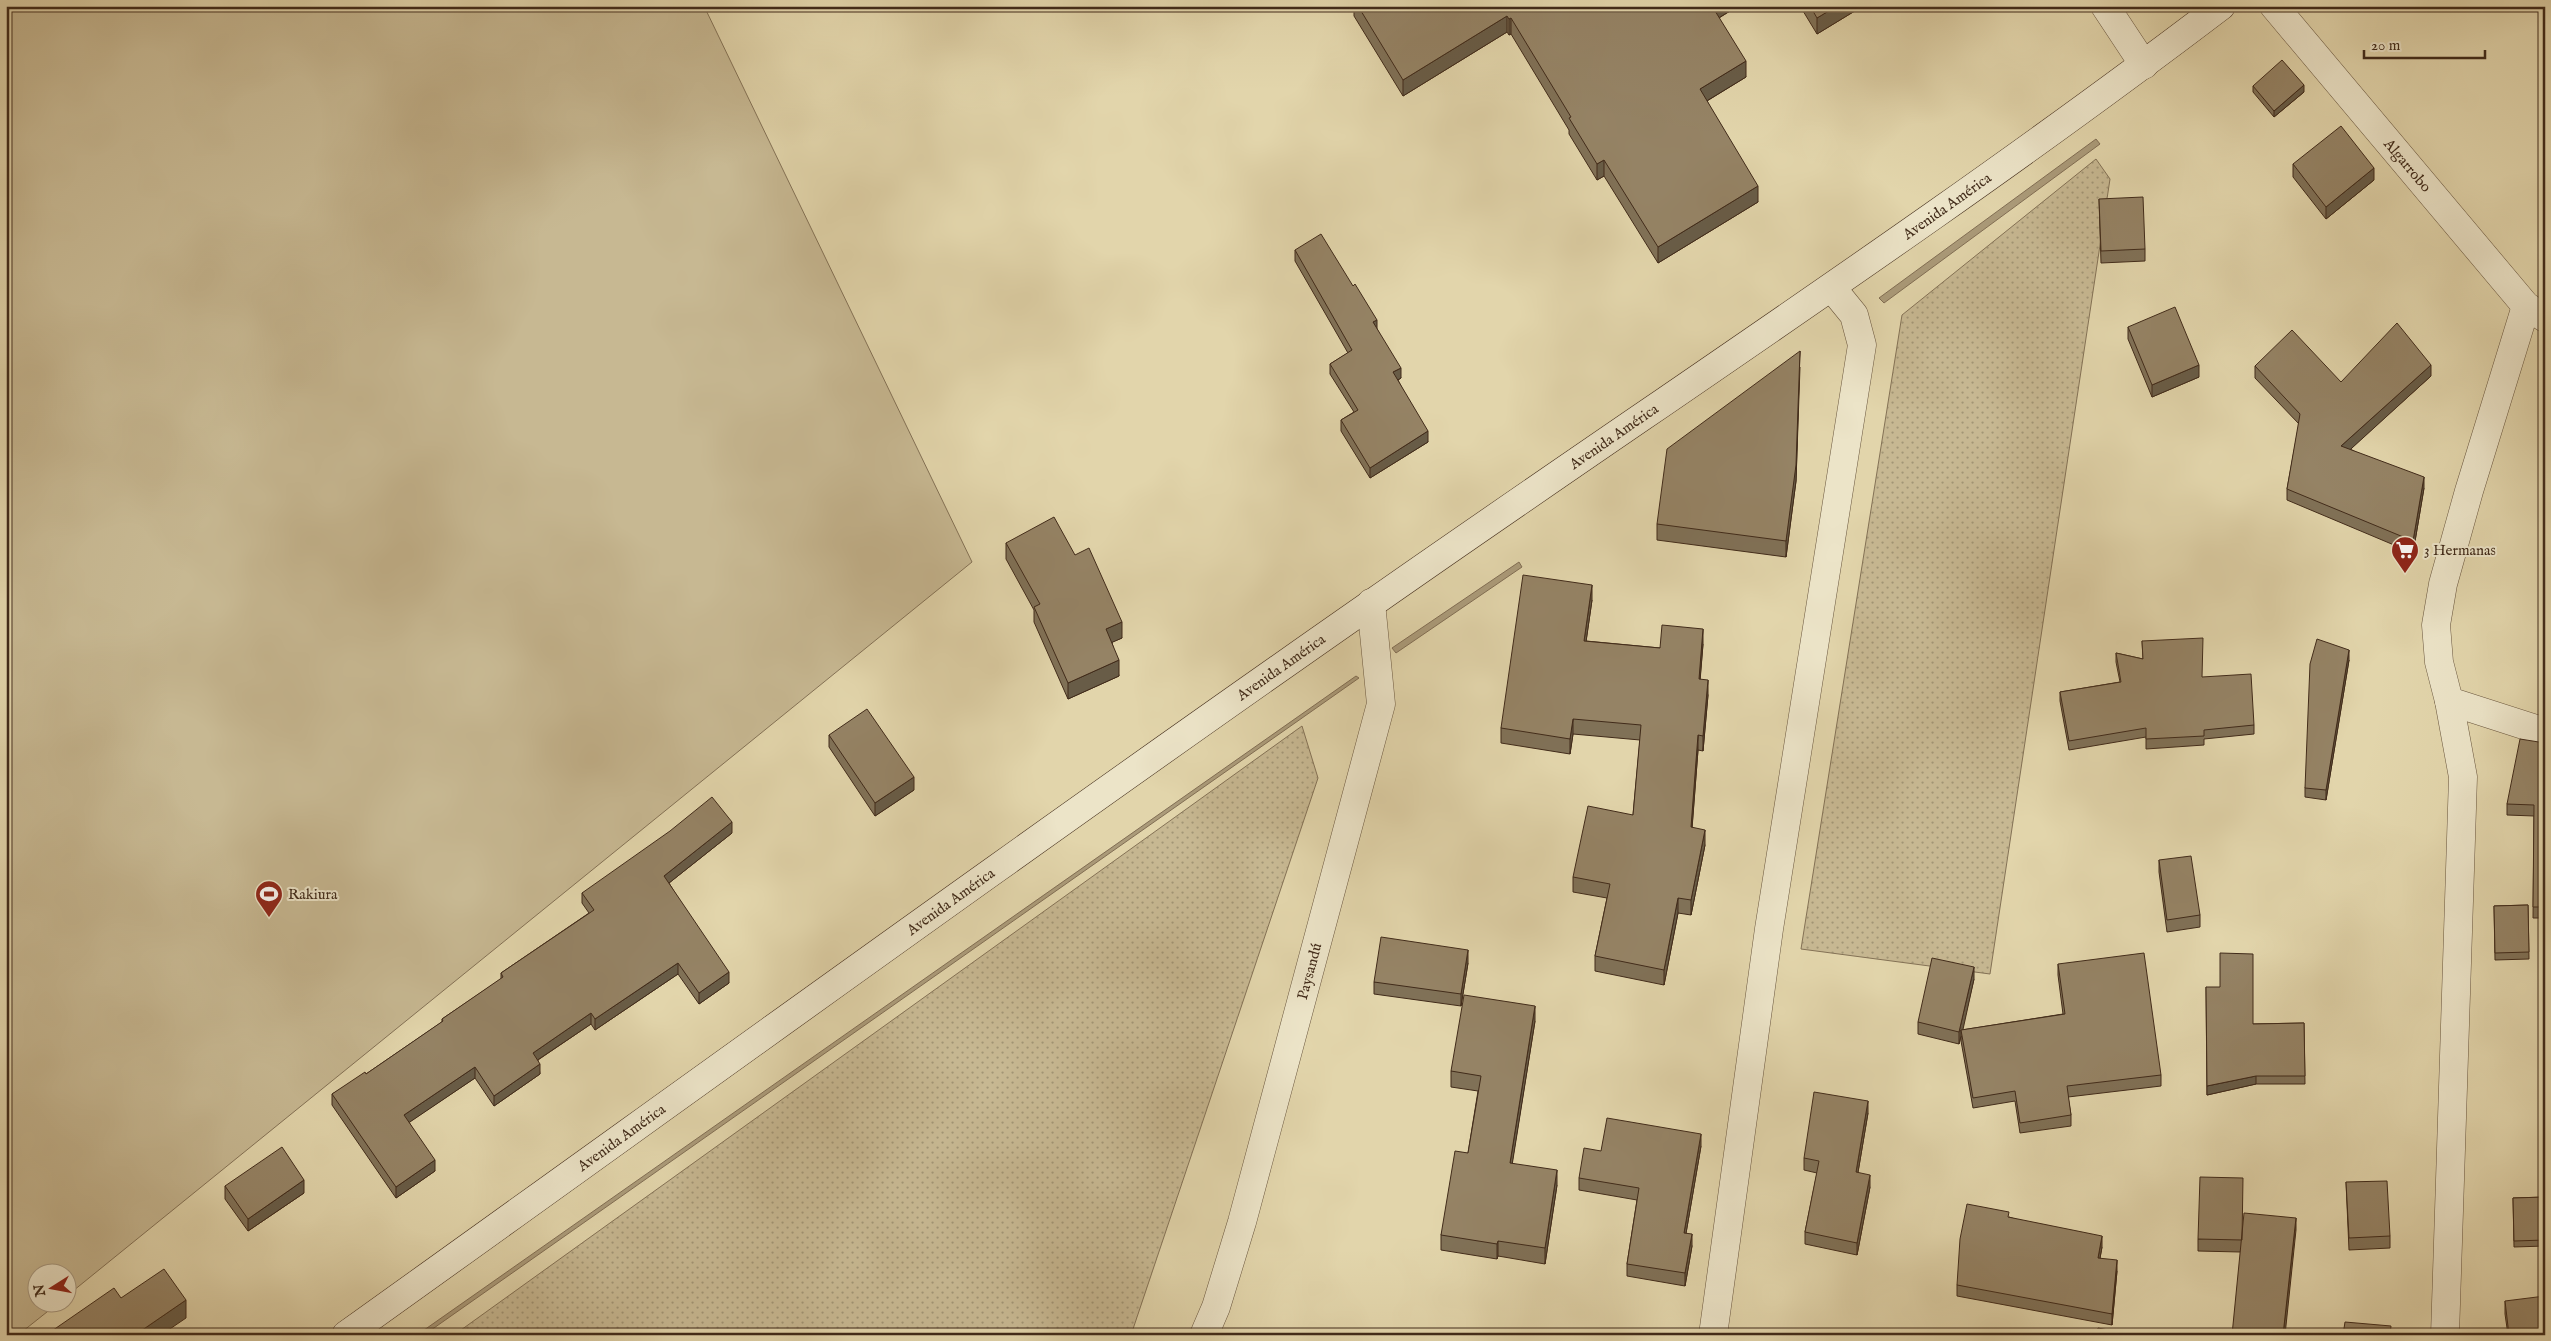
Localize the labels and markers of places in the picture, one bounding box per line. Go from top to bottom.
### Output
supermarket icon: 3 Hermanas [2390,535,2420,574]
place label: 3 Hermanas [2424,541,2496,560]
sports icon: Rakiura [254,879,284,918]
place label: Rakiura [288,885,338,904]

